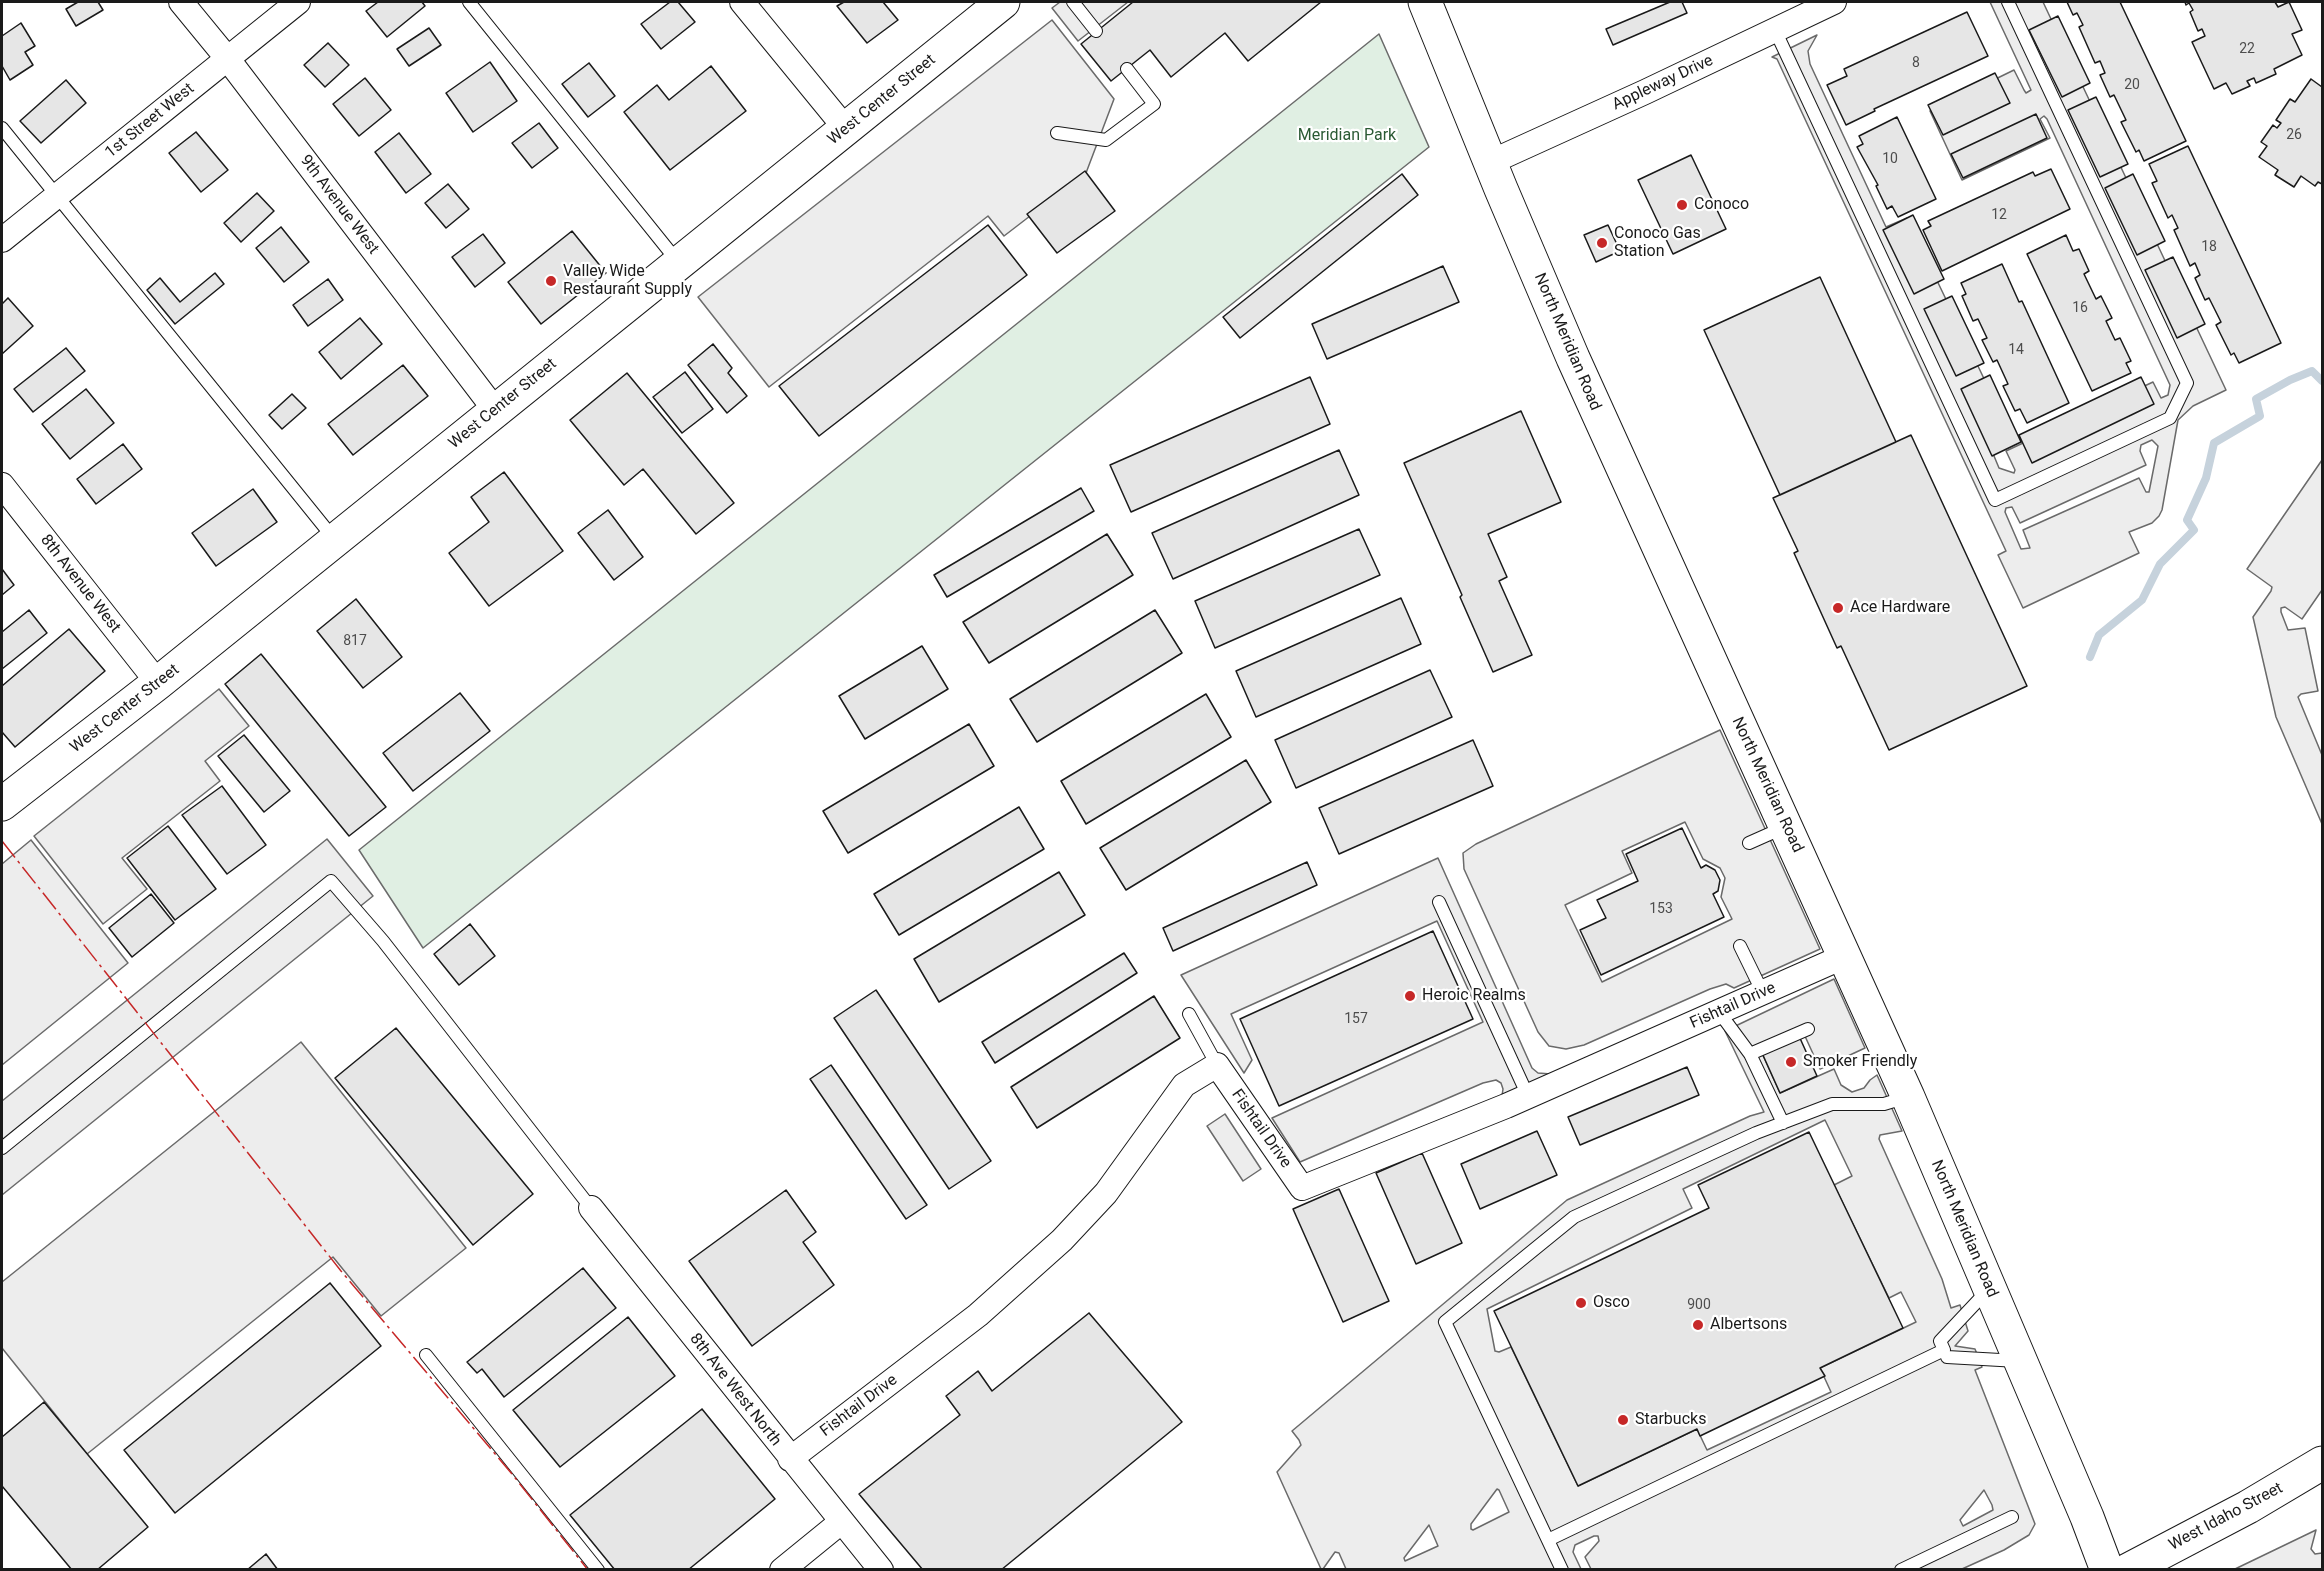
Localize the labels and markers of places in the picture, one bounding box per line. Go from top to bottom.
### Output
place label: Conoco [1694,195,1749,215]
marker: Conoco [1675,198,1689,212]
place label: Conoco Gas Station [1614,224,1701,262]
marker: Conoco Gas Station [1595,236,1609,250]
place label: Valley Wide Restaurant Supply [563,262,692,300]
marker: Valley Wide Restaurant Supply [544,274,558,288]
place label: Ace Hardware [1850,598,1950,618]
marker: Ace Hardware [1831,601,1845,615]
place label: Heroic Realms [1422,986,1526,1006]
marker: Heroic Realms [1403,989,1417,1003]
place label: Smoker Friendly [1803,1052,1917,1072]
marker: Smoker Friendly [1784,1055,1798,1069]
place label: Osco [1593,1293,1630,1313]
marker: Osco [1574,1296,1588,1310]
place label: Albertsons [1710,1315,1787,1335]
marker: Albertsons [1691,1318,1705,1332]
place label: Starbucks [1635,1410,1706,1430]
marker: Starbucks [1616,1413,1630,1427]

